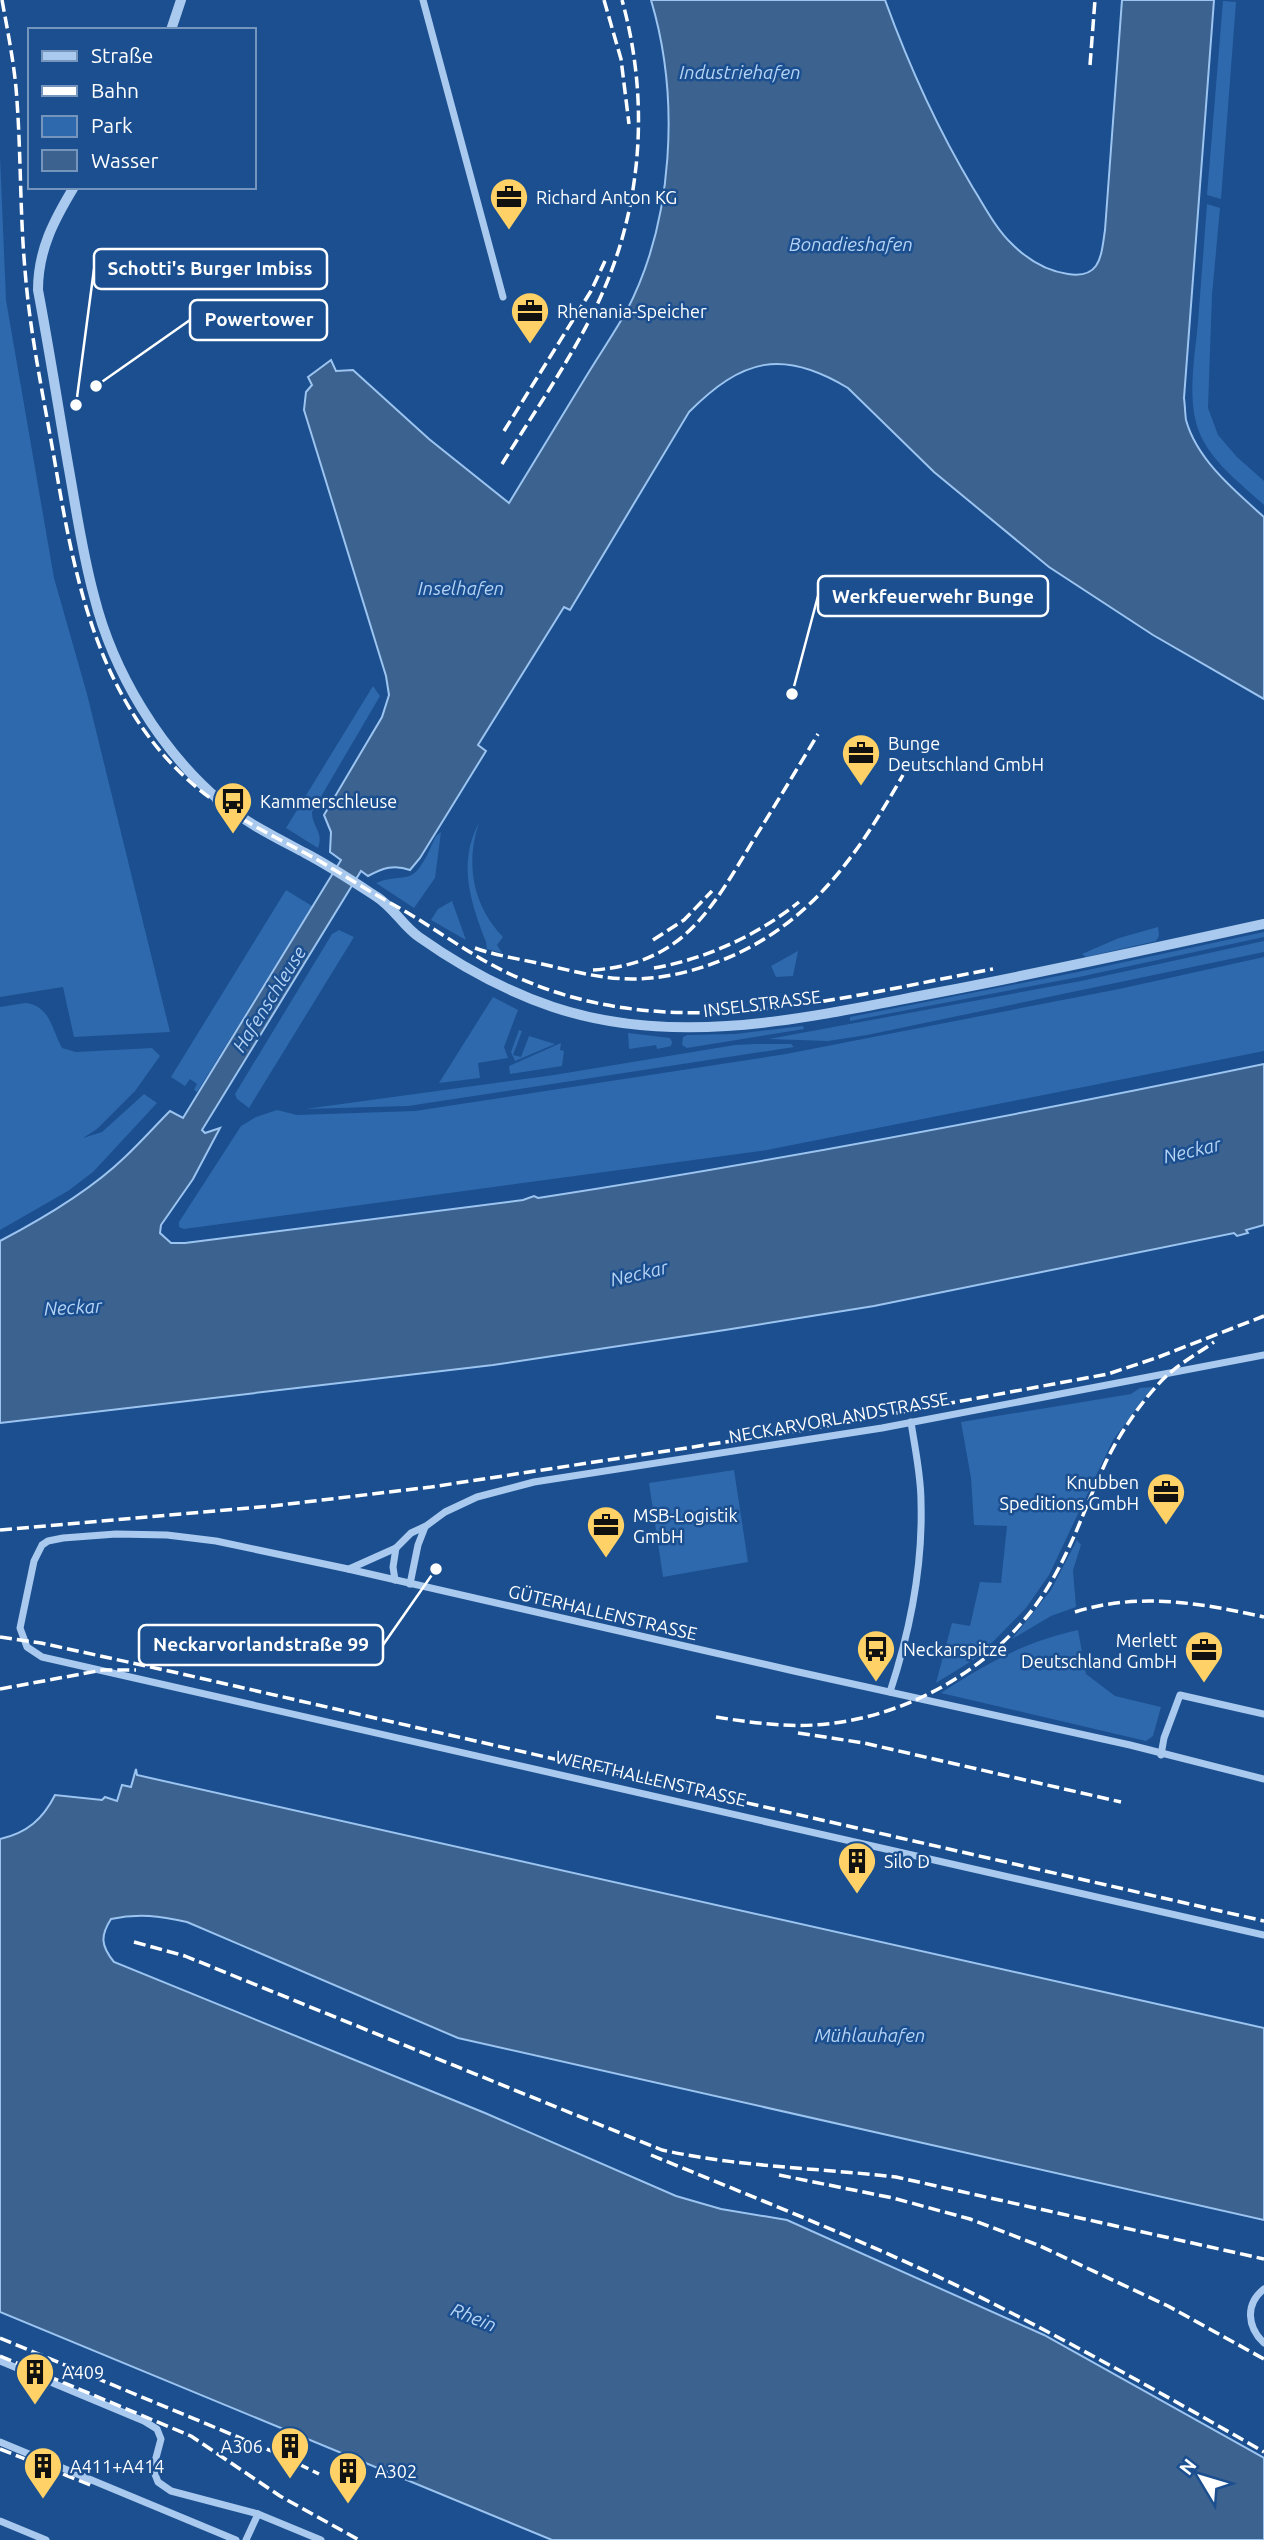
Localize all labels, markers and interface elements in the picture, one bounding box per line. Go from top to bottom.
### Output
legend [28,28,256,189]
text: Straße [91,43,153,67]
water label: Industriehafen [679,61,801,83]
text: Bahn [91,78,139,102]
text: Park [91,113,133,137]
text: Wasser [91,148,159,172]
office icon: Richard Anton KG [488,176,530,231]
place label: Richard Anton KG [536,187,677,207]
water label: Bonadieshafen [789,233,913,255]
callout: Schotti's Burger Imbiss [94,249,327,289]
text: Schotti's Burger Imbiss [108,257,313,279]
office icon: Rhenania-Speicher [509,290,551,345]
callout: Powertower [190,300,327,340]
place label: Rhenania-Speicher [557,301,707,321]
text: Powertower [204,308,314,330]
callout: Werkfeuerwehr Bunge [818,576,1048,616]
water label: Inselhafen [418,577,504,599]
text: Werkfeuerwehr Bunge [832,585,1034,607]
office icon: Bunge Deutschland GmbH [840,732,882,787]
place label: Bunge Deutschland GmbH [888,733,1044,774]
bus stop icon: Kammerschleuse [212,780,254,835]
place label: Kammerschleuse [260,791,397,811]
water label: Hafenschleuse [228,942,310,1056]
street label: INSELSTRASSE [702,986,822,1020]
water label: Neckar [1161,1133,1224,1167]
water label: Neckar [608,1256,671,1290]
water label: Neckar [43,1294,104,1320]
street label: NECKARVORLANDSTRASSE [727,1388,951,1446]
office icon: Knubben Speditions GmbH [1145,1471,1187,1526]
place label: Knubben Speditions GmbH [999,1472,1139,1513]
office icon: MSB-Logistik GmbH [585,1504,627,1559]
place label: MSB-Logistik GmbH [633,1505,738,1546]
street label: GÜTERHALLENSTRASSE [507,1581,699,1643]
callout: Neckarvorlandstraße 99 [139,1625,383,1665]
bus stop icon: Neckarspitze [855,1628,897,1683]
office icon: Merlett Deutschland GmbH [1183,1629,1225,1684]
place label: Merlett Deutschland GmbH [1021,1630,1177,1671]
text: Neckarvorlandstraße 99 [153,1633,369,1655]
place label: Neckarspitze [903,1639,1007,1659]
street label: WERFTHALLENSTRASSE [554,1746,748,1810]
building icon: Silo D [836,1840,878,1895]
place label: Silo D [884,1851,930,1871]
water label: Mühlauhafen [815,2024,925,2046]
water label: Rhein [448,2298,500,2336]
building icon: A409 [14,2351,56,2406]
place label: A409 [62,2362,104,2382]
building icon: A306 [269,2425,311,2480]
place label: A306 [221,2436,263,2456]
north arrow [1166,2442,1236,2512]
building icon: A411+A414 [22,2445,64,2500]
building icon: A302 [327,2450,369,2505]
text: N [1175,2454,1201,2479]
place label: A411+A414 [70,2456,164,2476]
place label: A302 [375,2461,417,2481]

